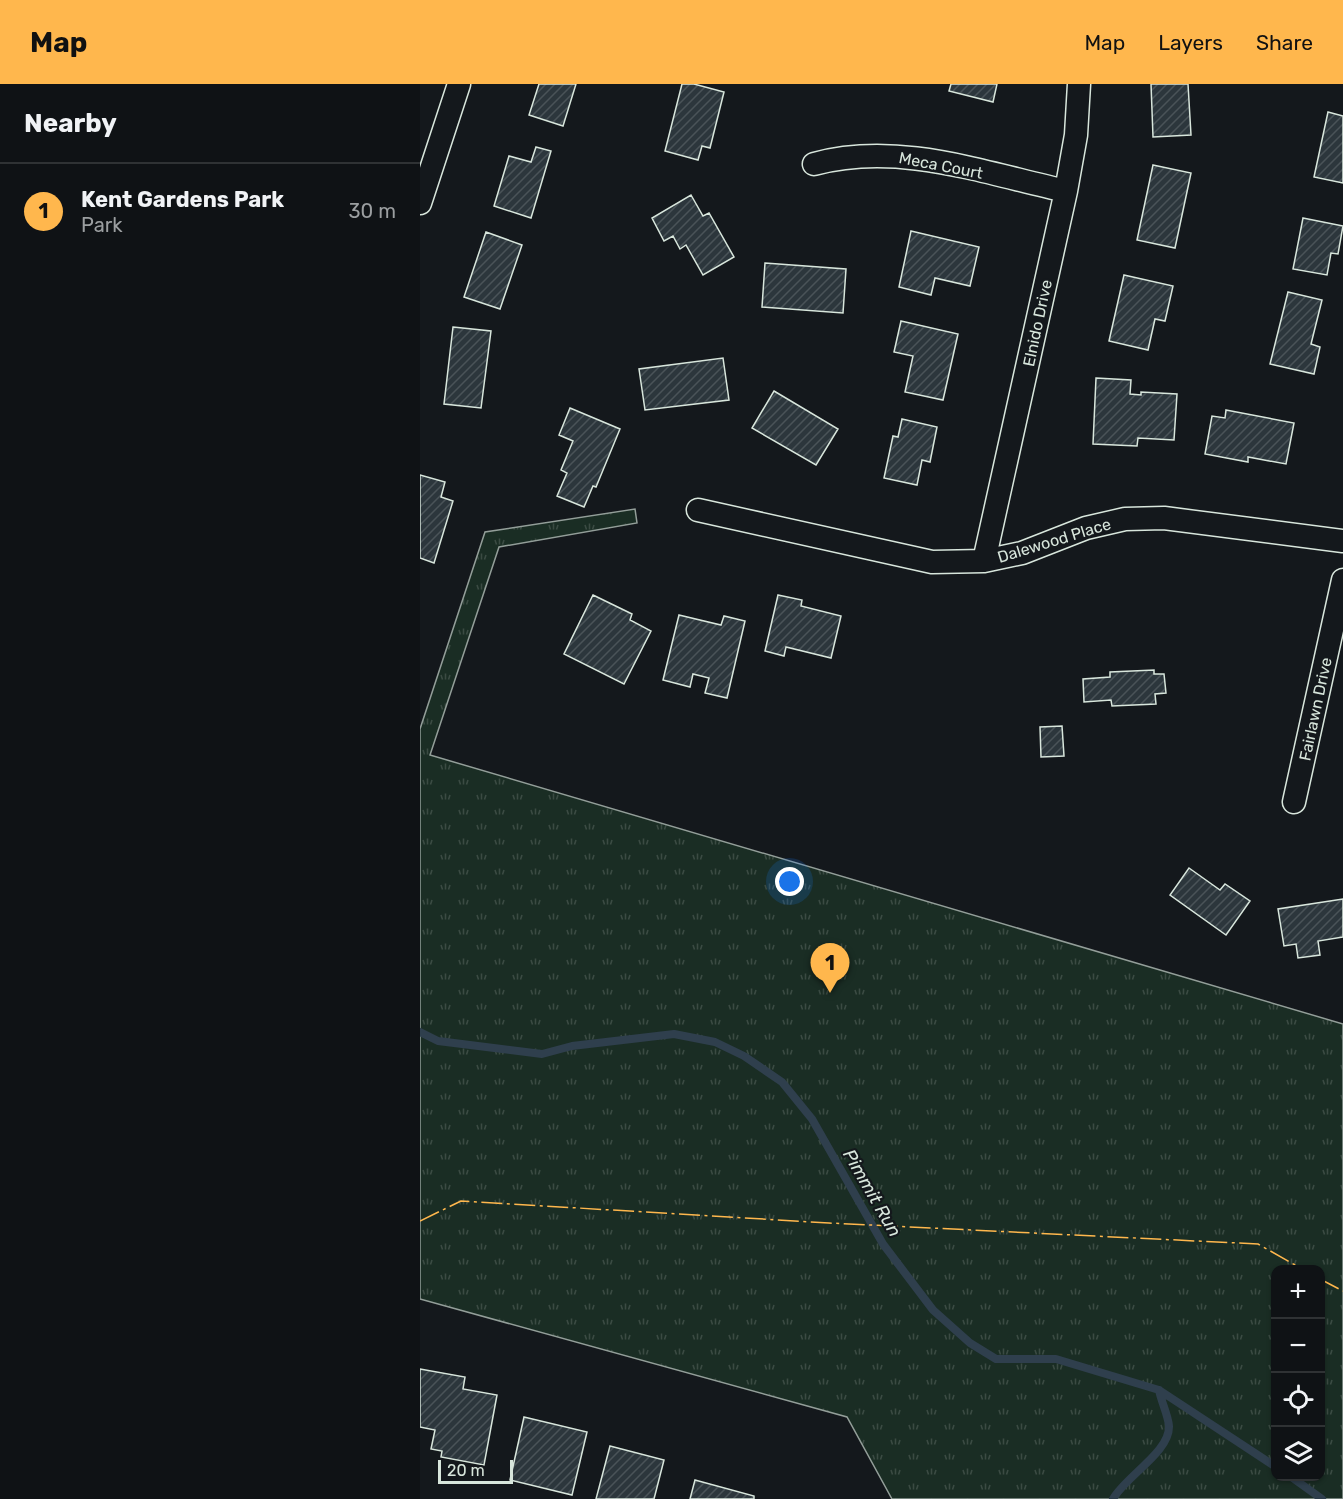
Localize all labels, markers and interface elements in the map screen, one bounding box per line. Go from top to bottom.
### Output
text: Map [30,26,87,59]
text: Map [1084,30,1125,55]
text: Layers [1158,30,1223,55]
text: Share [1256,30,1313,55]
text: Nearby [24,108,117,139]
street label: Meca Court [897,148,984,183]
text: Kent Gardens Park [81,186,284,213]
text: 1 [39,199,48,223]
text: 30 m [349,199,396,223]
text: Park [81,213,123,237]
street label: Elnido Drive [1019,278,1056,368]
street label: Dalewood Place [995,514,1113,567]
street label: Fairlawn Drive [1295,656,1336,763]
your location [775,867,804,896]
pin: 1 [810,944,850,993]
water label: Pimmit Run [838,1145,906,1241]
map controls [1271,1265,1325,1481]
button: + [1271,1265,1325,1319]
button: − [1271,1319,1325,1373]
button: locate [1271,1373,1325,1427]
button: layers [1271,1427,1325,1481]
scale bar [438,1457,513,1484]
text: 20 m [447,1461,485,1480]

